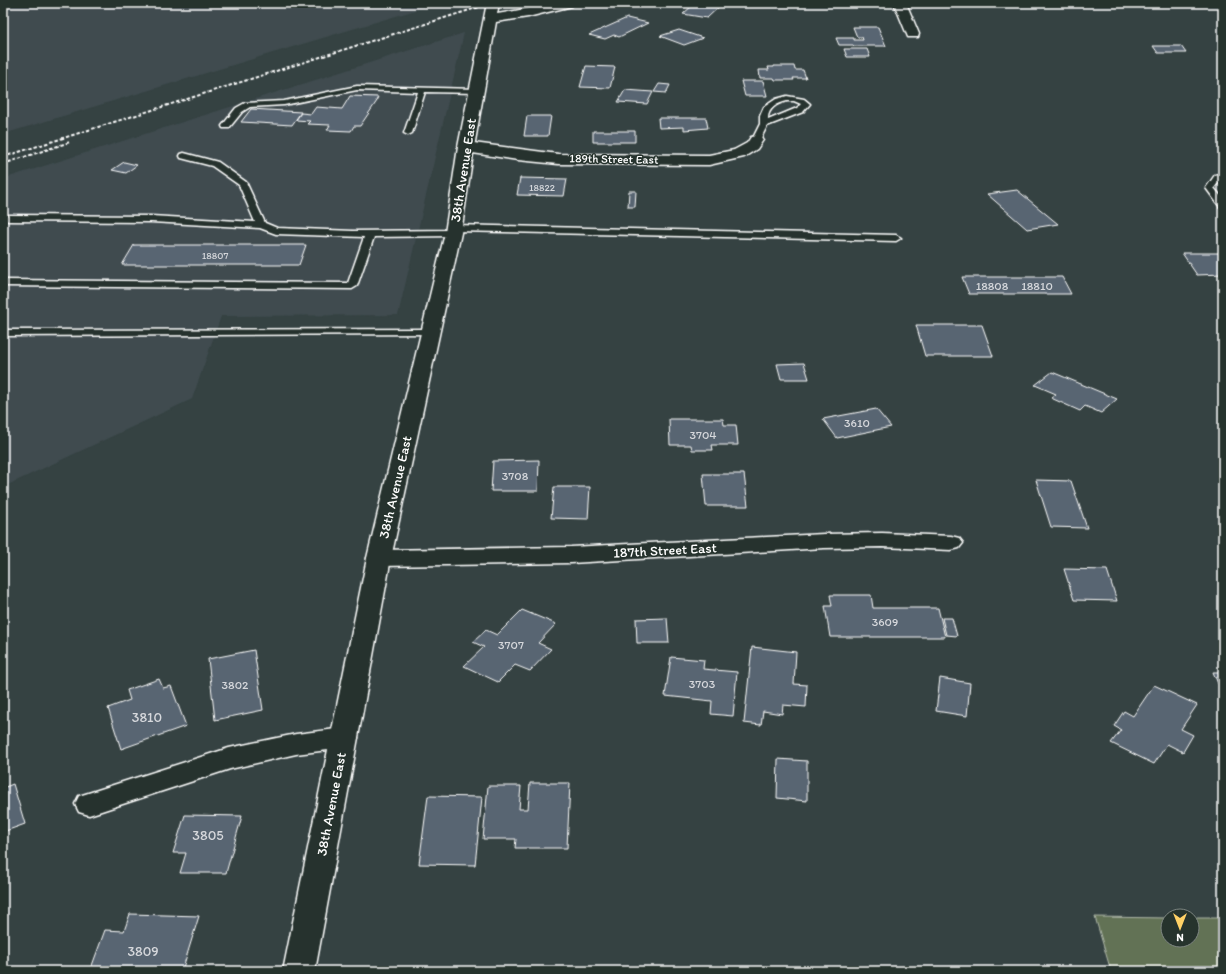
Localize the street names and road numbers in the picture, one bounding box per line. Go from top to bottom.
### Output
street label: 38th Avenue East [447,117,480,223]
street label: 189th Street East [569,151,659,167]
street label: 38th Avenue East [375,434,416,540]
street label: 187th Street East [613,539,717,562]
street label: 38th Avenue East [313,751,350,857]

